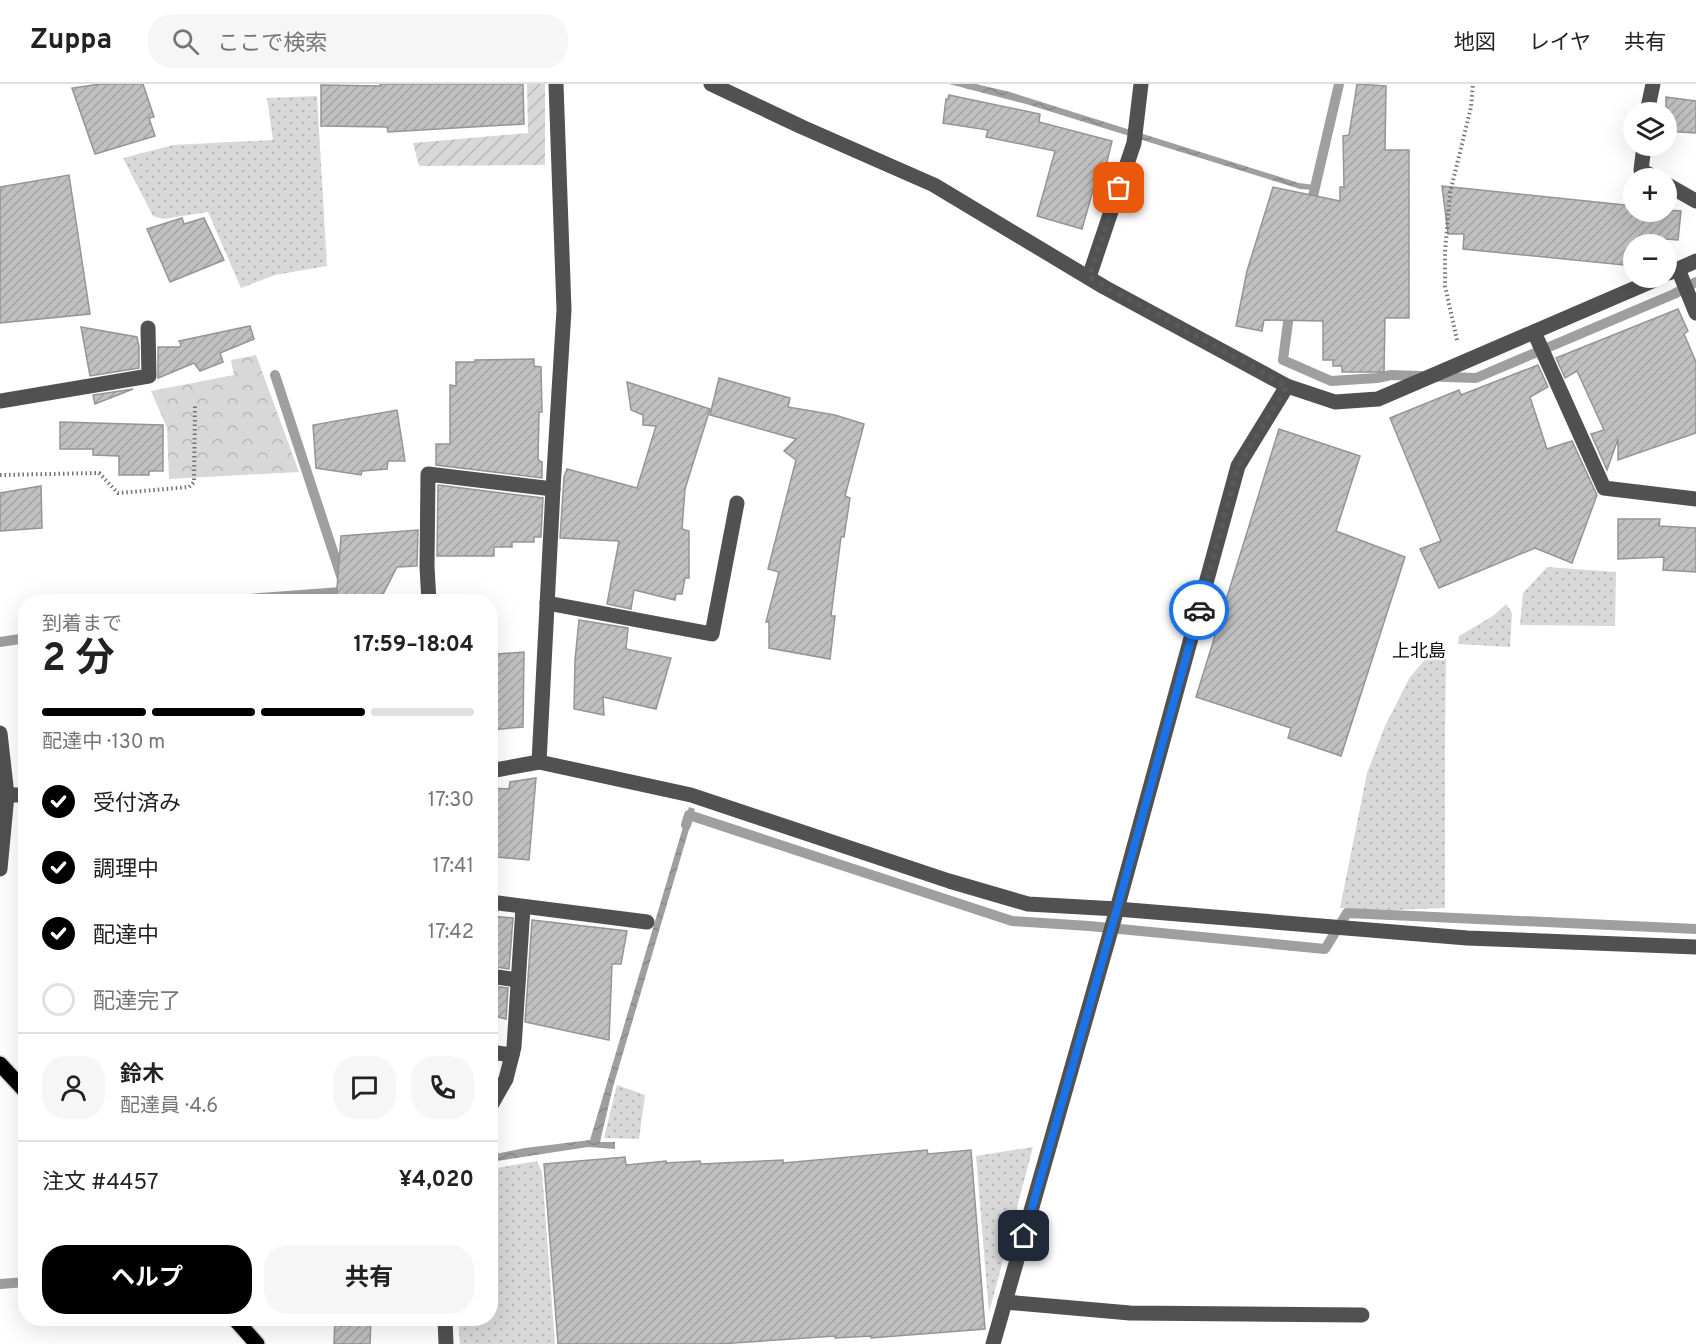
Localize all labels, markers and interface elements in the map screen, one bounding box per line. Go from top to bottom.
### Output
search box [148,14,568,68]
text: Zuppa [30,23,112,59]
icon: search [169,25,202,58]
text: 地図 [1454,30,1496,57]
text: レイヤ [1529,30,1591,57]
text: 共有 [1624,30,1666,57]
text: ここで検索 [217,31,327,58]
map controls [1623,102,1677,288]
button: layers [1623,102,1677,156]
pin [1093,162,1144,213]
button: + [1623,168,1677,222]
icon: bag [1102,171,1135,204]
button: − [1623,234,1677,288]
courier [1169,580,1229,640]
icon: car [1183,594,1216,627]
text: 到着まで [42,612,122,638]
text: 17:59–18:04 [353,632,474,659]
text: 2 分 [42,636,115,685]
district label: 上北島 [1392,641,1446,664]
text: 配達中 · 130 m [42,730,165,756]
icon: check [42,785,75,818]
text: 17:30 [428,788,474,814]
text: 受付済み [93,791,181,818]
icon: check [42,851,75,884]
text: 17:41 [433,854,474,880]
text: 調理中 [93,857,159,884]
icon: check [42,917,75,950]
text: 17:42 [428,920,474,946]
text: 配達中 [93,923,159,950]
text: 配達完了 [93,989,181,1016]
button: person [42,1056,105,1119]
button: chat [333,1056,396,1119]
button: phone [411,1056,474,1119]
text: 鈴木 [120,1062,164,1089]
text: 配達員 · 4.6 [120,1094,218,1120]
text: ¥4,020 [399,1167,474,1194]
text: 注文 #4457 [42,1170,158,1197]
pin [998,1210,1049,1261]
icon: home [1007,1219,1040,1252]
button: ヘルプ [42,1245,252,1314]
button: 共有 [264,1245,474,1314]

